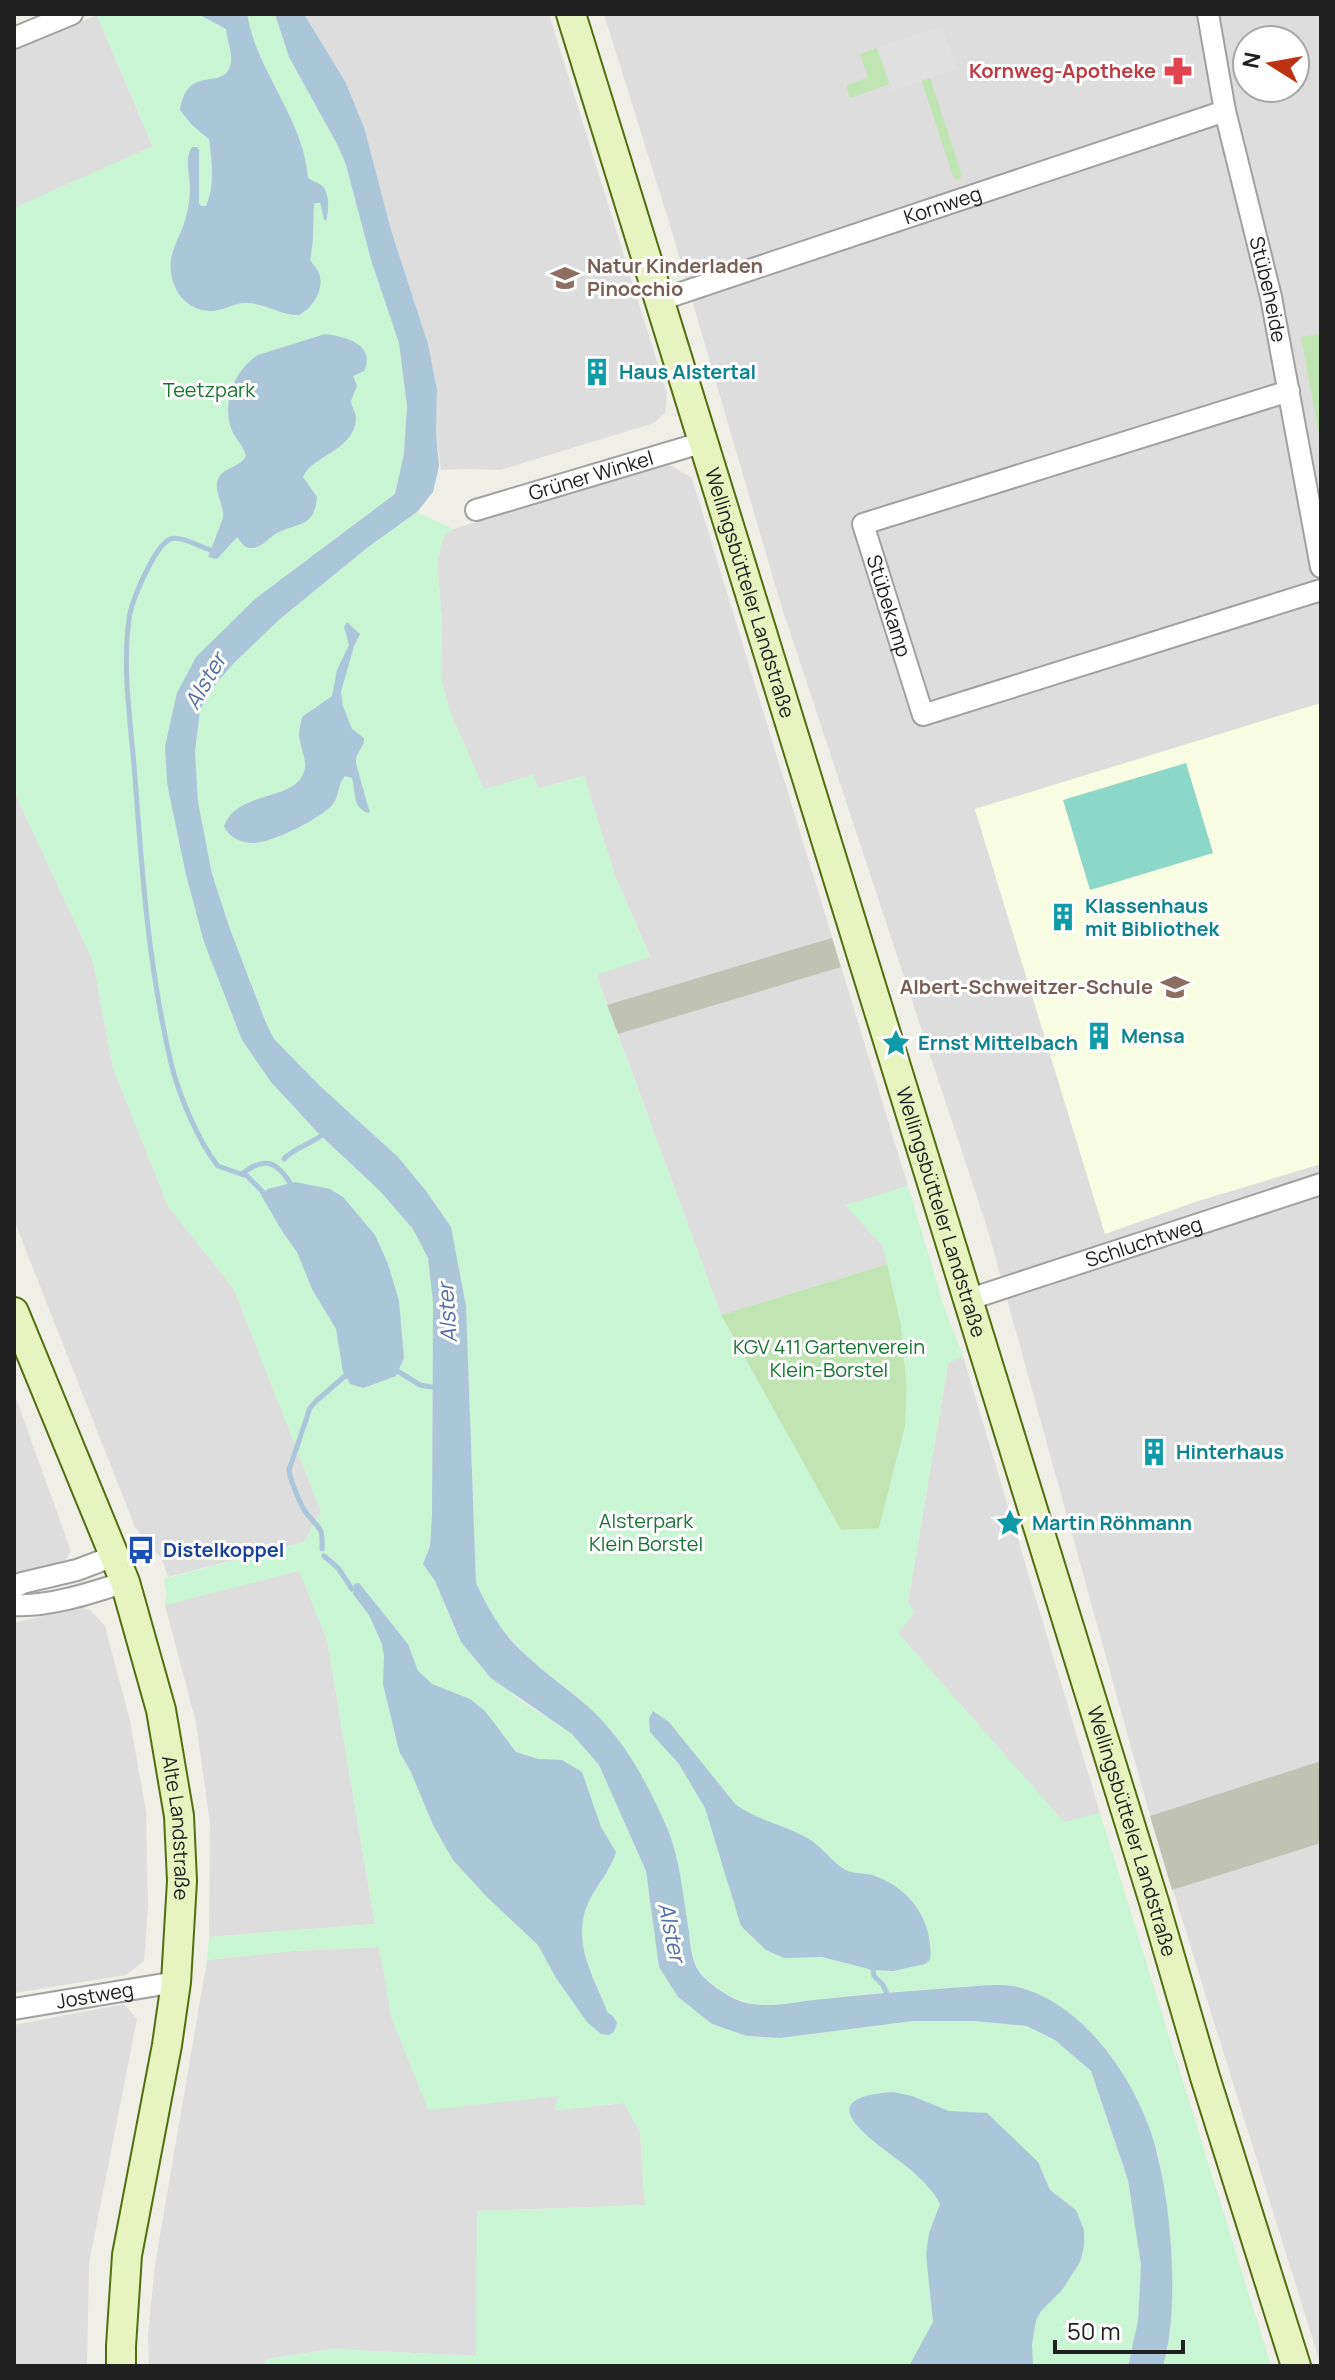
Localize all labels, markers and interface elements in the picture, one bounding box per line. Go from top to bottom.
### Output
north arrow [1231,24,1311,104]
text: N [1235,50,1268,71]
pharmacy icon: Kornweg-Apotheke [1163,56,1193,86]
place label: Kornweg-Apotheke [969,57,1156,84]
street label: Kornweg [900,179,985,231]
street label: Stübeheide [1244,234,1293,344]
place label: Natur Kinderladen Pinocchio [587,252,763,302]
school or university icon: Natur Kinderladen Pinocchio [550,263,580,293]
building icon: Haus Alstertal [582,357,612,387]
place label: Haus Alstertal [619,358,756,385]
park label: Teetzpark [163,376,256,403]
street label: Grüner Winkel [525,444,656,507]
street label: Wellingsbütteler Landstraße [699,464,802,721]
street label: Stübekamp [860,551,918,660]
water label: Alster [177,645,234,714]
place label: Klassenhaus mit Bibliothek [1085,892,1221,942]
building icon: Klassenhaus mit Bibliothek [1048,902,1078,932]
school or university icon: Albert-Schweitzer-Schule [1160,972,1190,1002]
place label: Albert-Schweitzer-Schule [900,973,1153,1000]
building icon: Mensa [1084,1021,1114,1051]
place label: Mensa [1121,1022,1185,1049]
place icon: Ernst Mittelbach [881,1028,911,1058]
place label: Ernst Mittelbach [918,1029,1078,1056]
street label: Wellingsbütteler Landstraße [890,1084,993,1340]
street label: Schluchtweg [1082,1210,1205,1273]
water label: Alster [430,1279,464,1344]
park label: KGV 411 Gartenverein Klein-Borstel [733,1333,925,1383]
building icon: Hinterhaus [1139,1437,1169,1467]
place label: Hinterhaus [1176,1438,1284,1465]
park label: Alsterpark Klein Borstel [589,1507,703,1557]
place icon: Martin Röhmann [995,1508,1025,1538]
place label: Martin Röhmann [1032,1509,1192,1536]
bus stop icon: Distelkoppel [126,1535,156,1565]
place label: Distelkoppel [163,1536,284,1563]
street label: Wellingsbütteler Landstraße [1081,1703,1183,1960]
street label: Alte Landstraße [156,1753,196,1901]
water label: Alster [651,1900,694,1967]
street label: Jostweg [54,1975,136,2015]
scale bar [1055,2304,1183,2354]
text: 50 m [1067,2314,1121,2347]

